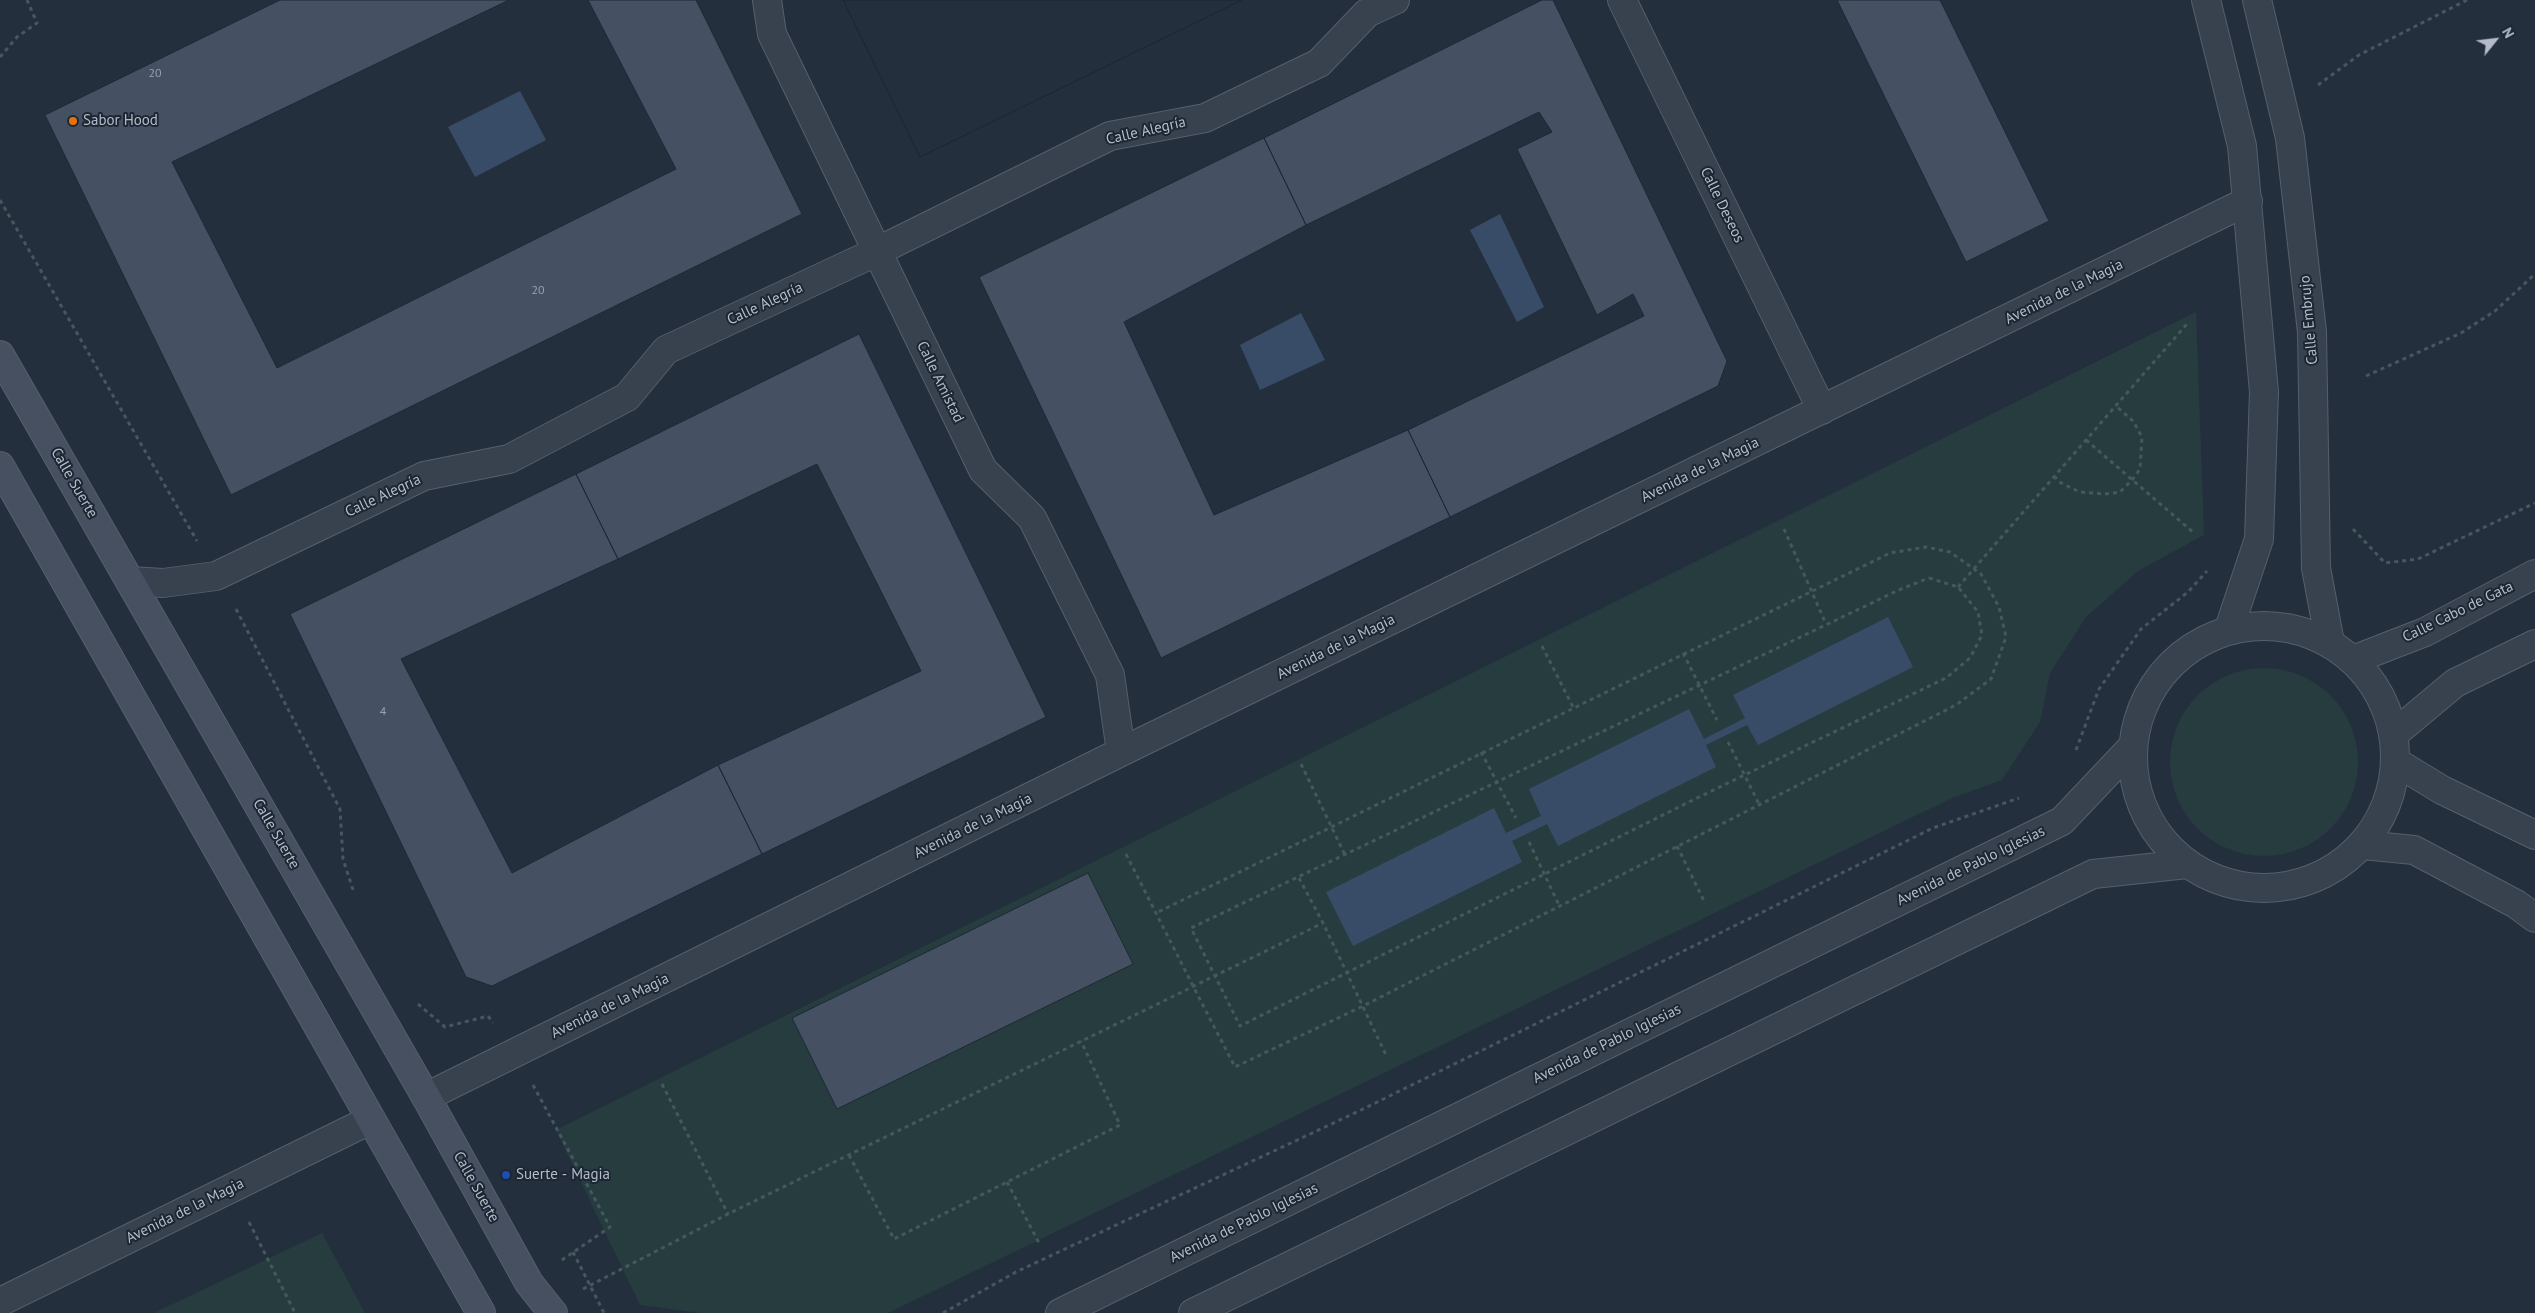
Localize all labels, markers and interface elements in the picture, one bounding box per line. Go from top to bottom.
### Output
north arrow [2470,15,2520,65]
text: N [2498,24,2518,41]
house number: 20 [148,67,162,81]
place label: Sabor Hood [83,112,158,130]
street label: Calle Alegría [1104,113,1188,149]
marker: Sabor Hood [67,115,79,127]
street label: Calle Deseos [1696,164,1748,246]
street label: Avenida de la Magia [2002,256,2126,328]
street label: Calle Embrujo [2296,275,2322,365]
street label: Calle Alegría [724,279,806,329]
house number: 20 [531,284,545,298]
street label: Calle Amistad [913,338,967,426]
street label: Avenida de la Magia [1638,434,1762,506]
street label: Calle Suerte [47,445,101,521]
street label: Calle Alegría [342,471,424,521]
street label: Calle Cabo de Gata [2400,577,2516,647]
street label: Avenida de la Magia [1274,611,1398,683]
house number: 4 [380,705,386,719]
street label: Avenida de la Magia [911,790,1035,862]
street label: Calle Suerte [249,796,303,872]
street label: Avenida de Pablo Iglesias [1894,822,2048,910]
street label: Avenida de la Magia [548,970,672,1042]
street label: Avenida de Pablo Iglesias [1530,1000,1684,1088]
street label: Calle Suerte [449,1149,503,1225]
place label: Suerte - Magia [516,1166,610,1184]
marker: Suerte - Magia [500,1169,512,1181]
street label: Avenida de la Magia [123,1175,247,1247]
street label: Avenida de Pablo Iglesias [1167,1179,1321,1267]

